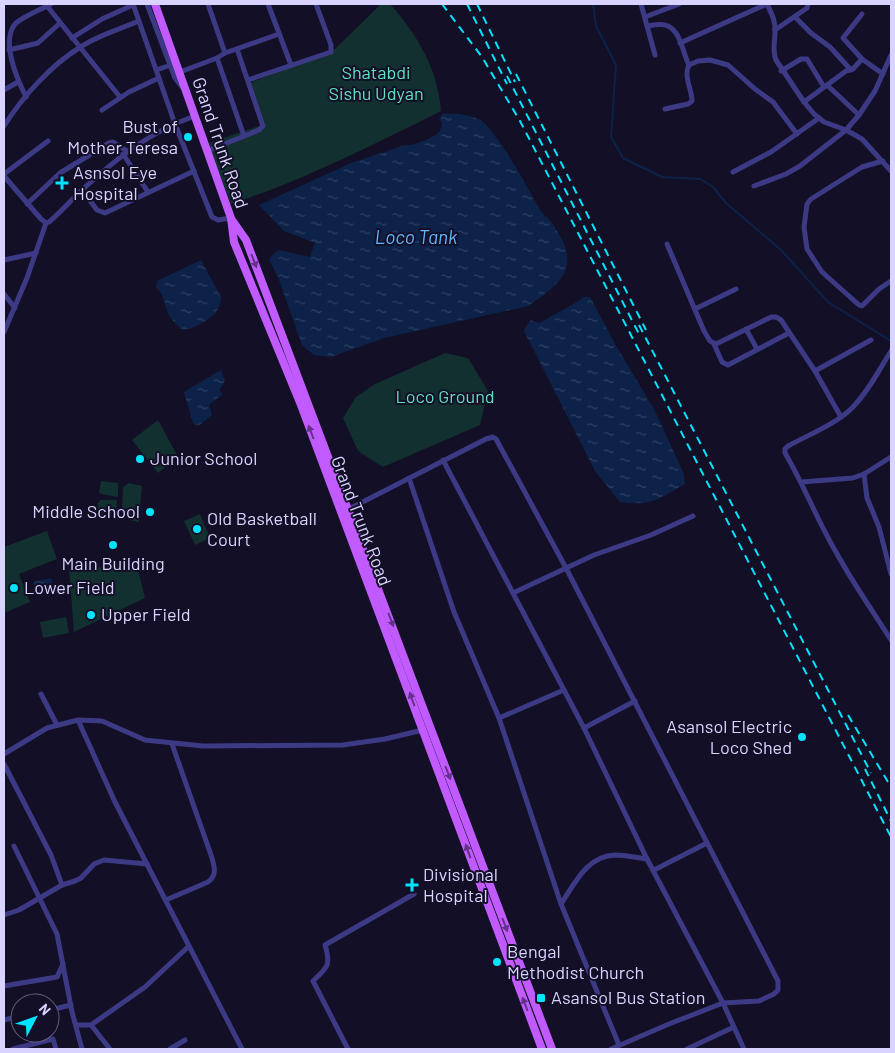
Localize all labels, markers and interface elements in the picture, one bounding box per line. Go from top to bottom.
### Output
park label: Shatabdi Sishu Udyan [328,61,424,104]
street label: Grand Trunk Road [188,74,254,211]
place label: Bust of Mother Teresa [67,115,178,158]
marker: Bust of Mother Teresa [182,131,194,143]
place label: Asnsol Eye Hospital [73,161,157,204]
marker: Asnsol Eye Hospital [55,176,69,190]
water label: Loco Tank [375,225,458,248]
one-way arrow [251,253,258,268]
park label: Loco Ground [395,385,495,407]
one-way arrow [307,425,314,440]
place label: Junior School [150,447,258,469]
marker: Junior School [134,453,146,465]
street label: Grand Trunk Road [327,453,397,589]
place label: Middle School [32,500,140,522]
marker: Middle School [144,506,156,518]
place label: Old Basketball Court [207,507,317,550]
marker: Old Basketball Court [191,523,203,535]
marker: Main Building [107,539,119,551]
place label: Main Building [61,552,165,574]
place label: Lower Field [24,576,114,598]
marker: Lower Field [8,582,20,594]
place label: Upper Field [101,603,191,625]
marker: Upper Field [85,609,97,621]
one-way arrow [388,613,395,628]
one-way arrow [408,691,416,706]
place label: Asansol Electric Loco Shed [666,715,792,758]
marker: Asansol Electric Loco Shed [796,731,808,743]
one-way arrow [445,765,452,780]
one-way arrow [464,844,471,859]
place label: Divisional Hospital [423,863,498,906]
marker: Divisional Hospital [405,878,419,892]
one-way arrow [502,917,509,932]
place label: Bengal Methodist Church [507,940,644,983]
marker: Bengal Methodist Church [491,956,503,968]
place label: Asansol Bus Station [551,986,705,1008]
marker: Asansol Bus Station [535,992,547,1004]
north arrow [10,993,60,1043]
one-way arrow [521,996,528,1011]
text: N [36,1000,55,1018]

